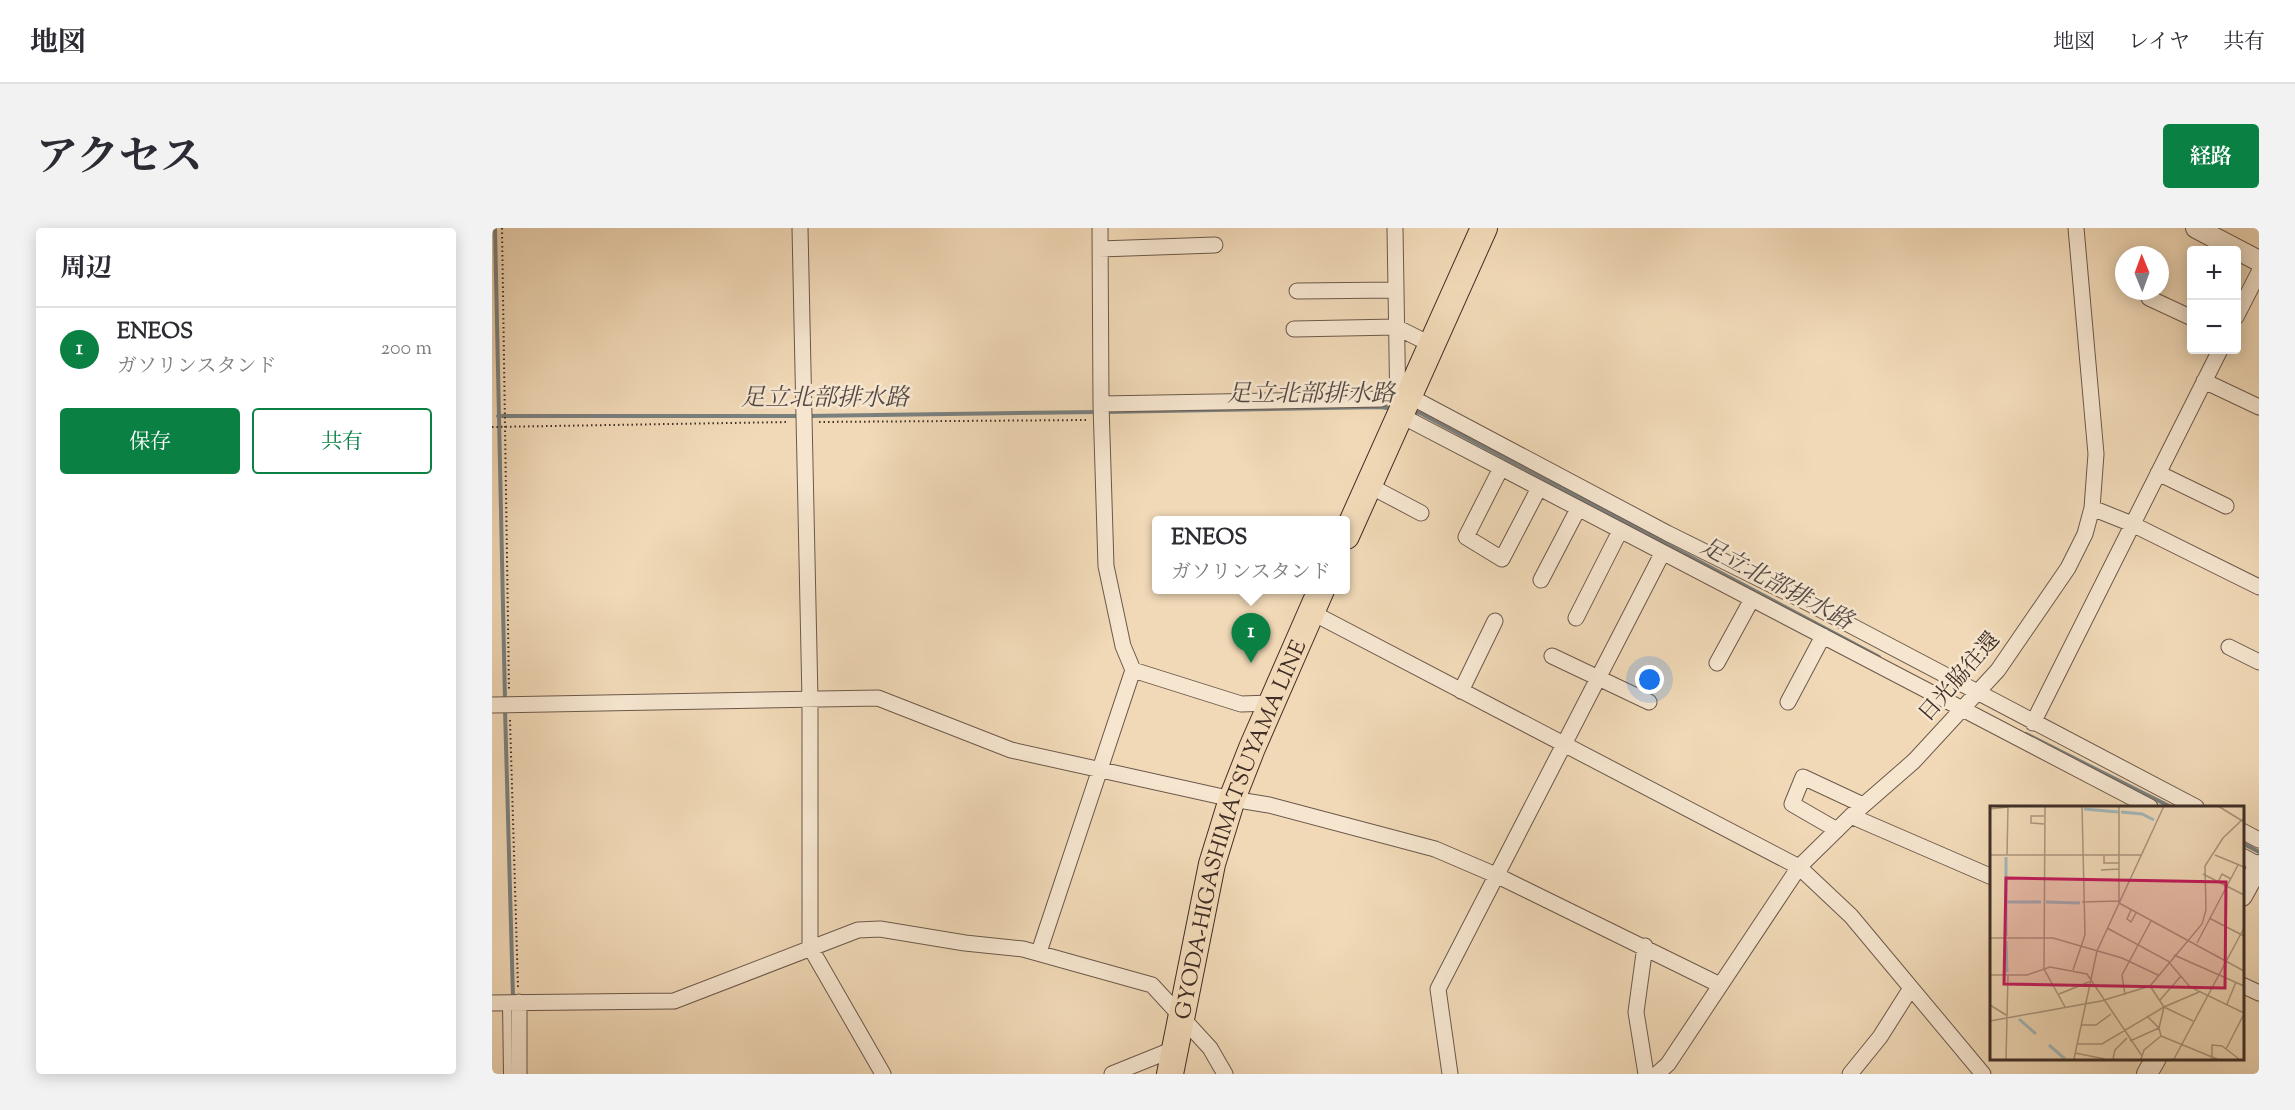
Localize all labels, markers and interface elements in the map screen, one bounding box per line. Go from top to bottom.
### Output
text: 地図 [30,24,86,64]
text: 地図 [2053,28,2095,58]
text: レイヤ [2128,28,2190,58]
text: 共有 [2223,28,2265,58]
button: 経路 [2163,124,2259,188]
text: アクセス [36,130,203,190]
north arrow [2115,246,2169,300]
map controls [2187,246,2241,354]
button: + [2187,246,2241,300]
text: 周辺 [60,251,112,288]
button: − [2187,300,2241,354]
text: ENEOS [117,317,193,349]
text: 1 [76,335,83,364]
text: 200 m [381,335,432,364]
text: ガソリンスタンド [117,353,276,382]
water label: 足立北部排水路 [1227,378,1397,412]
water label: 足立北部排水路 [741,382,911,416]
button: 保存 [60,408,240,474]
button: 共有 [252,408,432,474]
popup [1152,516,1350,594]
text: ENEOS [1171,523,1247,555]
water label: 足立北部排水路 [1694,530,1860,640]
text: ガソリンスタンド [1171,559,1331,588]
pin: 1 [1232,614,1270,663]
street label: 日光脇往還 [1912,626,2008,730]
street label: GYODA-HIGASHIMATSUYAMA LINE [1168,636,1316,1023]
your location [1635,665,1664,694]
inset map [1990,806,2244,1059]

